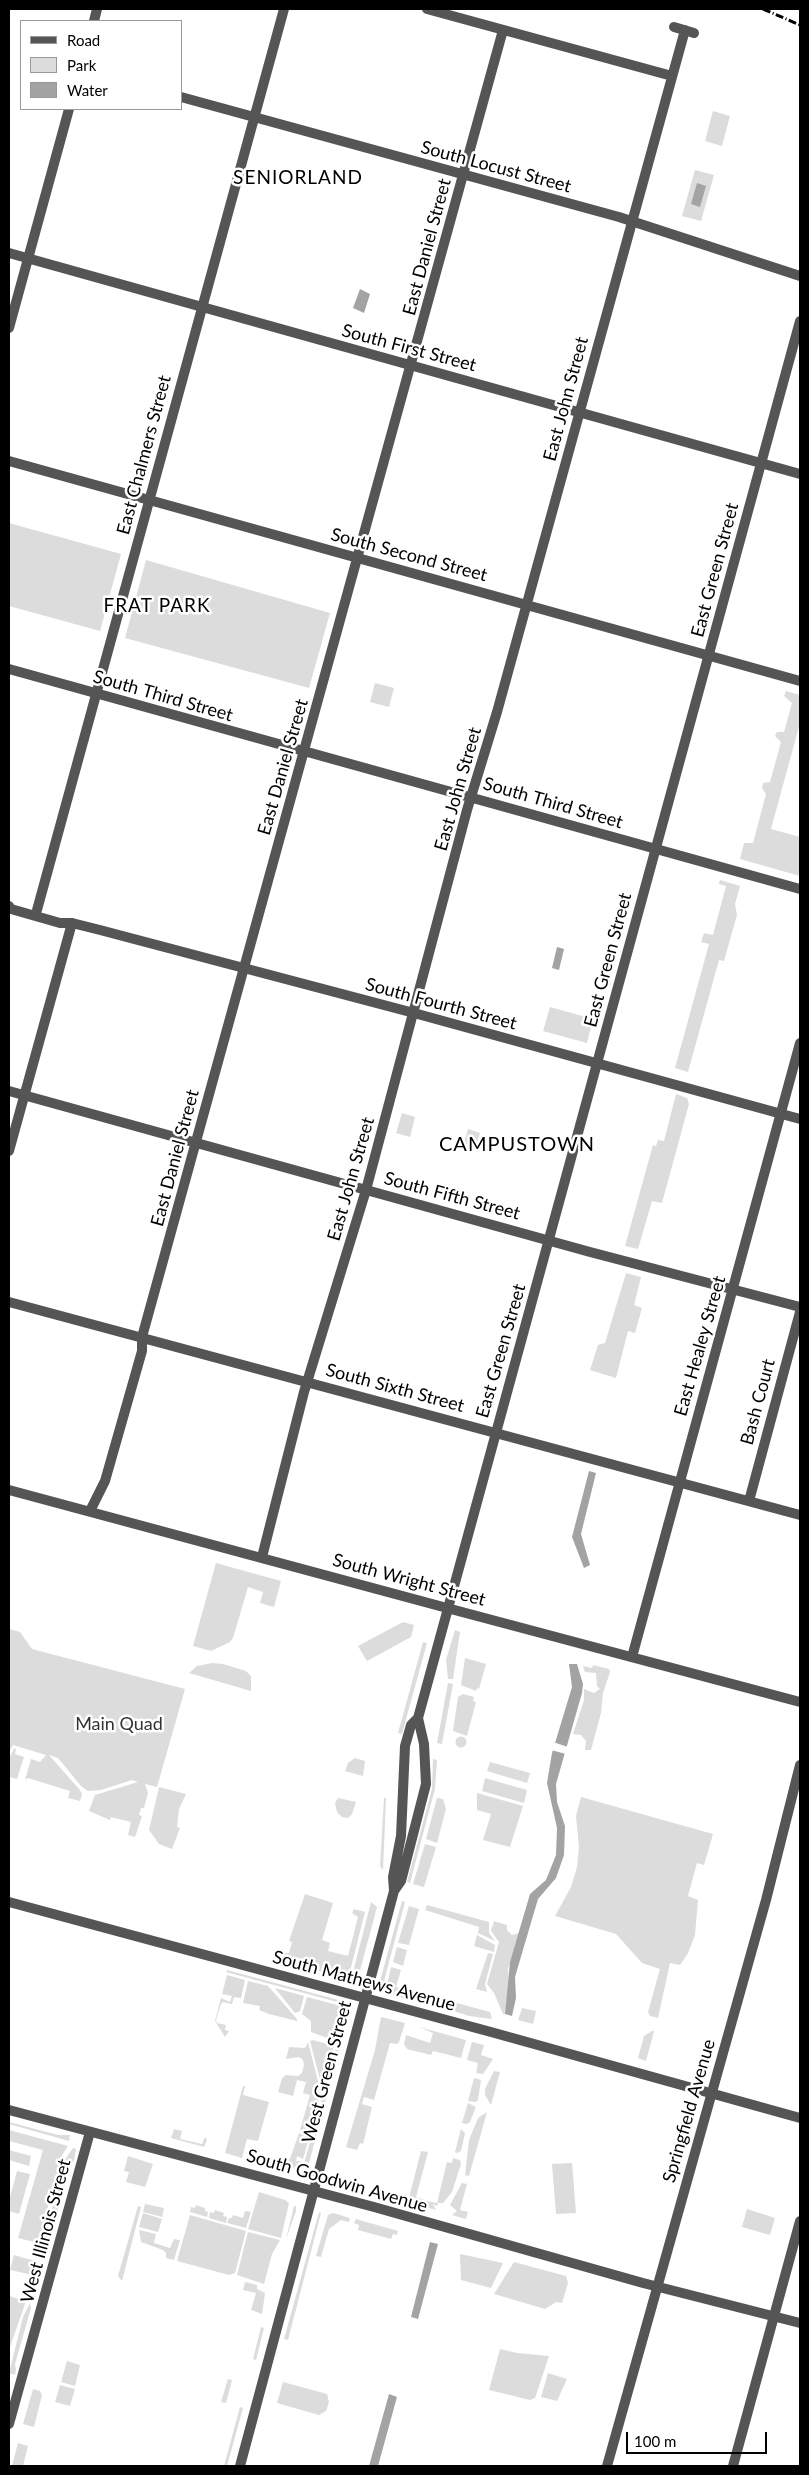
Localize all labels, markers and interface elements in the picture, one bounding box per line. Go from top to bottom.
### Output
legend [20,20,182,110]
text: Road [67,31,100,49]
text: Park [67,56,96,74]
text: Water [67,81,108,99]
street label: South Locust Street [418,137,574,197]
district label: SENIORLAND [232,167,364,189]
street label: East Daniel Street [398,176,456,318]
street label: South First Street [339,320,479,376]
street label: East John Street [539,335,593,463]
street label: East Chalmers Street [112,373,176,537]
street label: East Green Street [687,500,743,640]
street label: South Second Street [328,524,490,586]
district label: FRAT PARK [102,595,212,617]
street label: South Third Street [91,666,235,726]
street label: East Daniel Street [253,696,313,838]
street label: East John Street [430,725,486,853]
street label: South Third Street [481,773,625,833]
street label: East Green Street [580,890,636,1030]
street label: South Fourth Street [363,973,519,1035]
street label: East Daniel Street [146,1087,204,1229]
street label: East John Street [323,1115,379,1243]
district label: CAMPUSTOWN [438,1133,596,1157]
street label: South Fifth Street [382,1167,522,1225]
street label: East Healey Street [670,1273,730,1419]
street label: East Green Street [472,1282,530,1420]
street label: Bash Court [736,1357,780,1447]
street label: South Sixth Street [323,1359,467,1417]
street label: South Wright Street [330,1549,488,1611]
park label: Main Quad [75,1713,163,1735]
street label: South Mathews Avenue [270,1946,458,2016]
street label: West Green Street [298,1999,356,2145]
street label: Springfield Avenue [658,2037,720,2185]
street label: South Goodwin Avenue [244,2145,430,2217]
street label: West Illinois Street [16,2157,76,2305]
scale bar [629,2422,770,2454]
text: 100 m [634,2432,676,2450]

